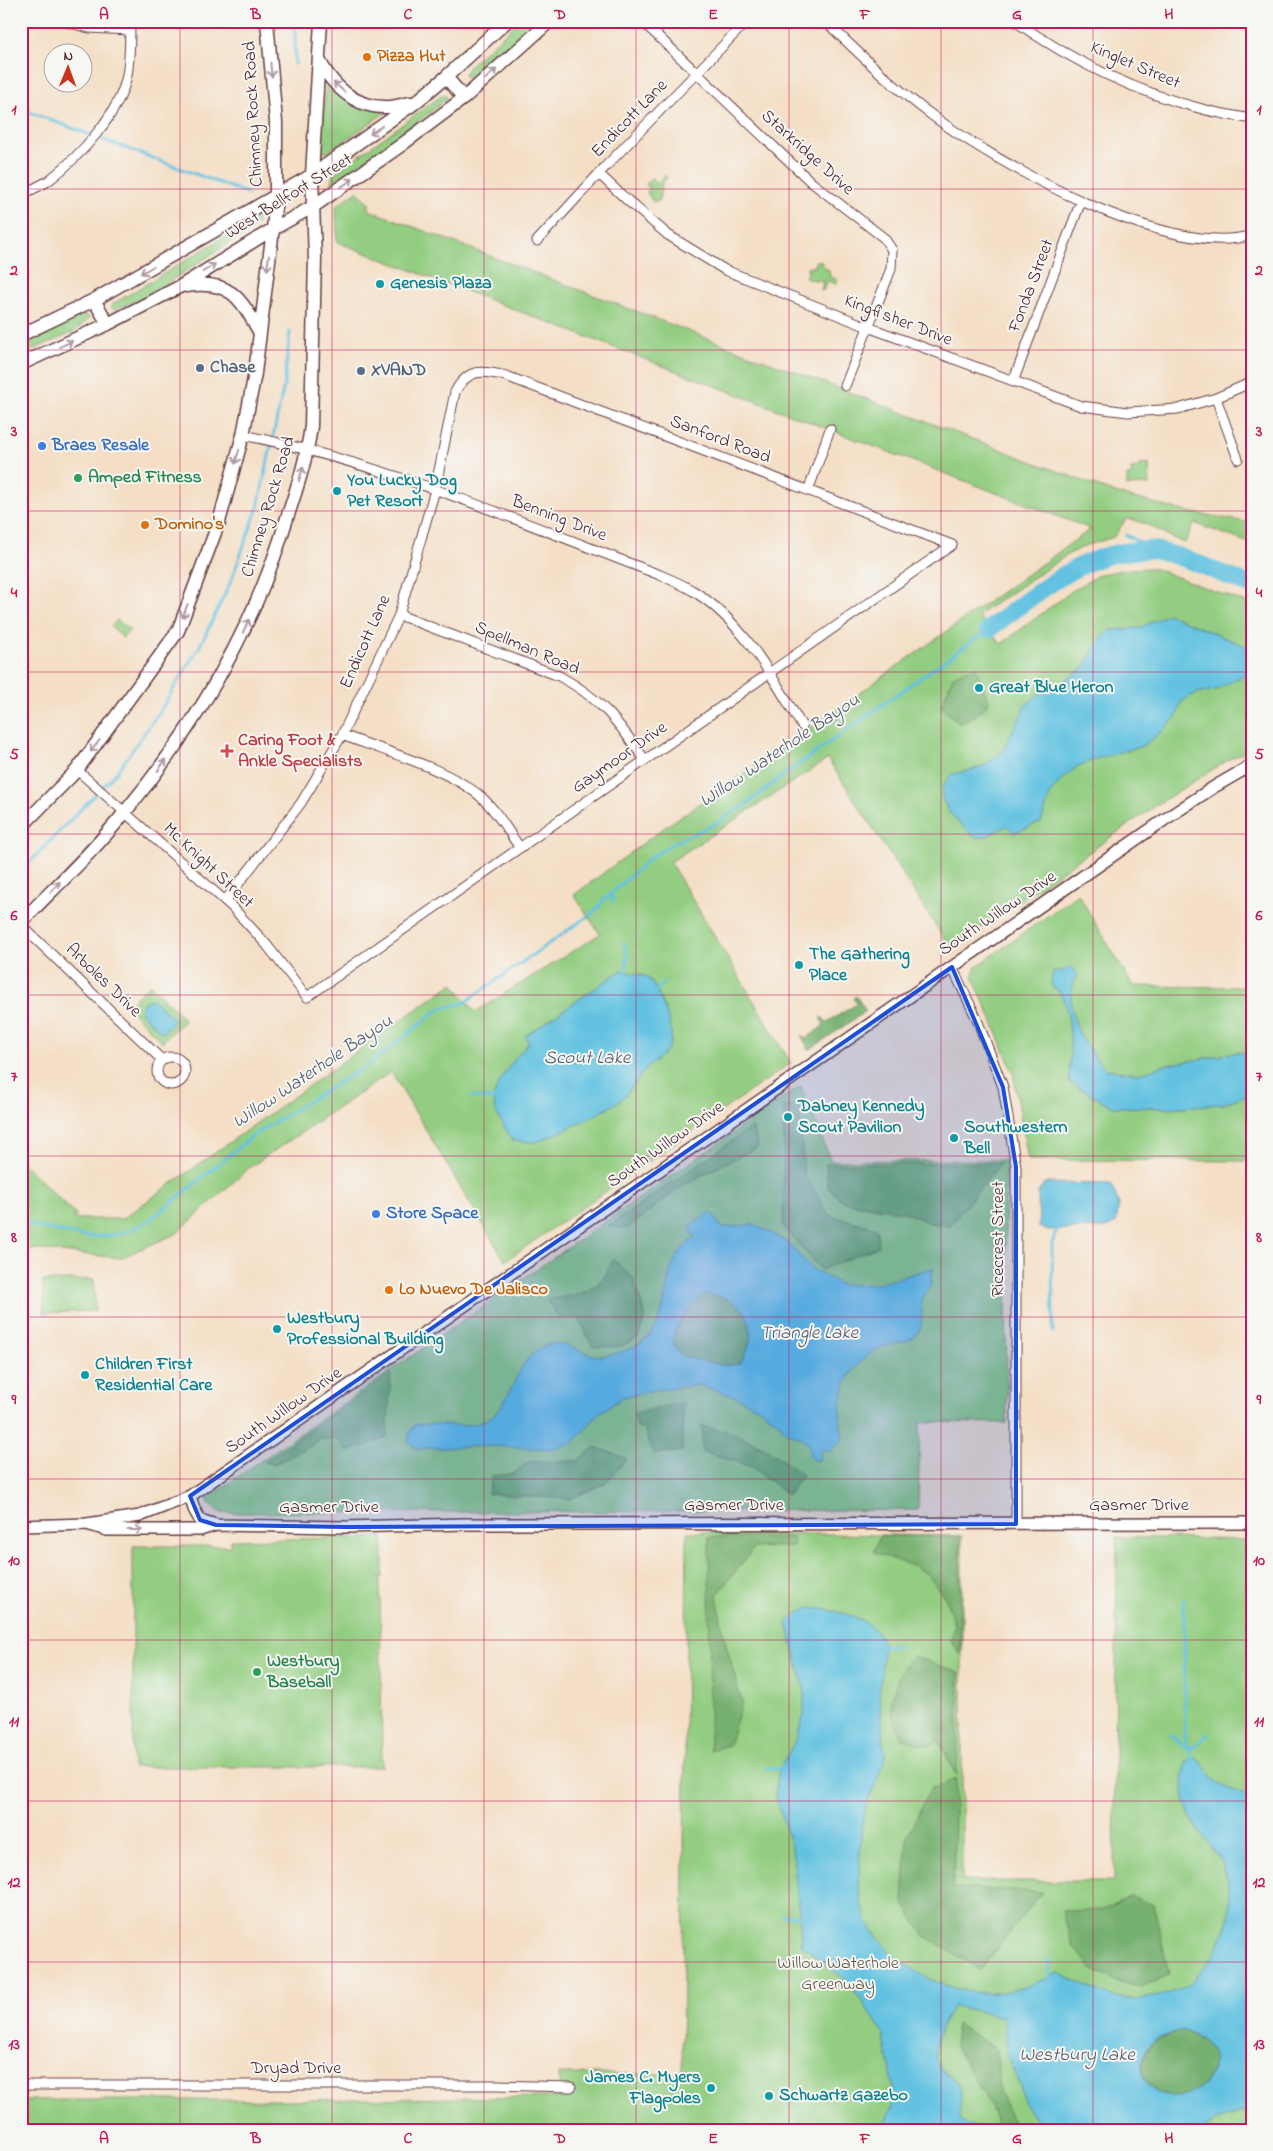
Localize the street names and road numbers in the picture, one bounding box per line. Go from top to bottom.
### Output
street label: Kinglet Street [1086,35,1184,97]
street label: Chimney Rock Road [237,40,271,188]
street label: Endicott Lane [586,73,675,164]
street label: Starkridge Drive [754,104,860,203]
street label: West Bellfort Street [220,147,358,247]
street label: Fonda Street [1002,236,1062,337]
street label: Kingfisher Drive [840,288,957,355]
street label: Sanford Road [666,409,774,471]
street label: Chimney Rock Road [235,433,303,581]
street label: Benning Drive [506,489,611,550]
street label: Endicott Lane [334,590,399,693]
street label: Spellman Road [471,615,583,683]
street label: Gaymoor Drive [567,715,674,801]
street label: Mc Knight Street [156,817,259,916]
street label: South Willow Drive [934,864,1063,963]
street label: Arboles Drive [59,938,148,1025]
street label: South Willow Drive [602,1094,731,1195]
street label: Ricecrest Street [986,1181,1012,1297]
street label: South Willow Drive [220,1360,349,1461]
street label: Gasmer Drive [684,1493,785,1519]
street label: Gasmer Drive [1089,1493,1190,1519]
street label: Gasmer Drive [279,1495,380,1521]
street label: Dryad Drive [250,2056,342,2082]

